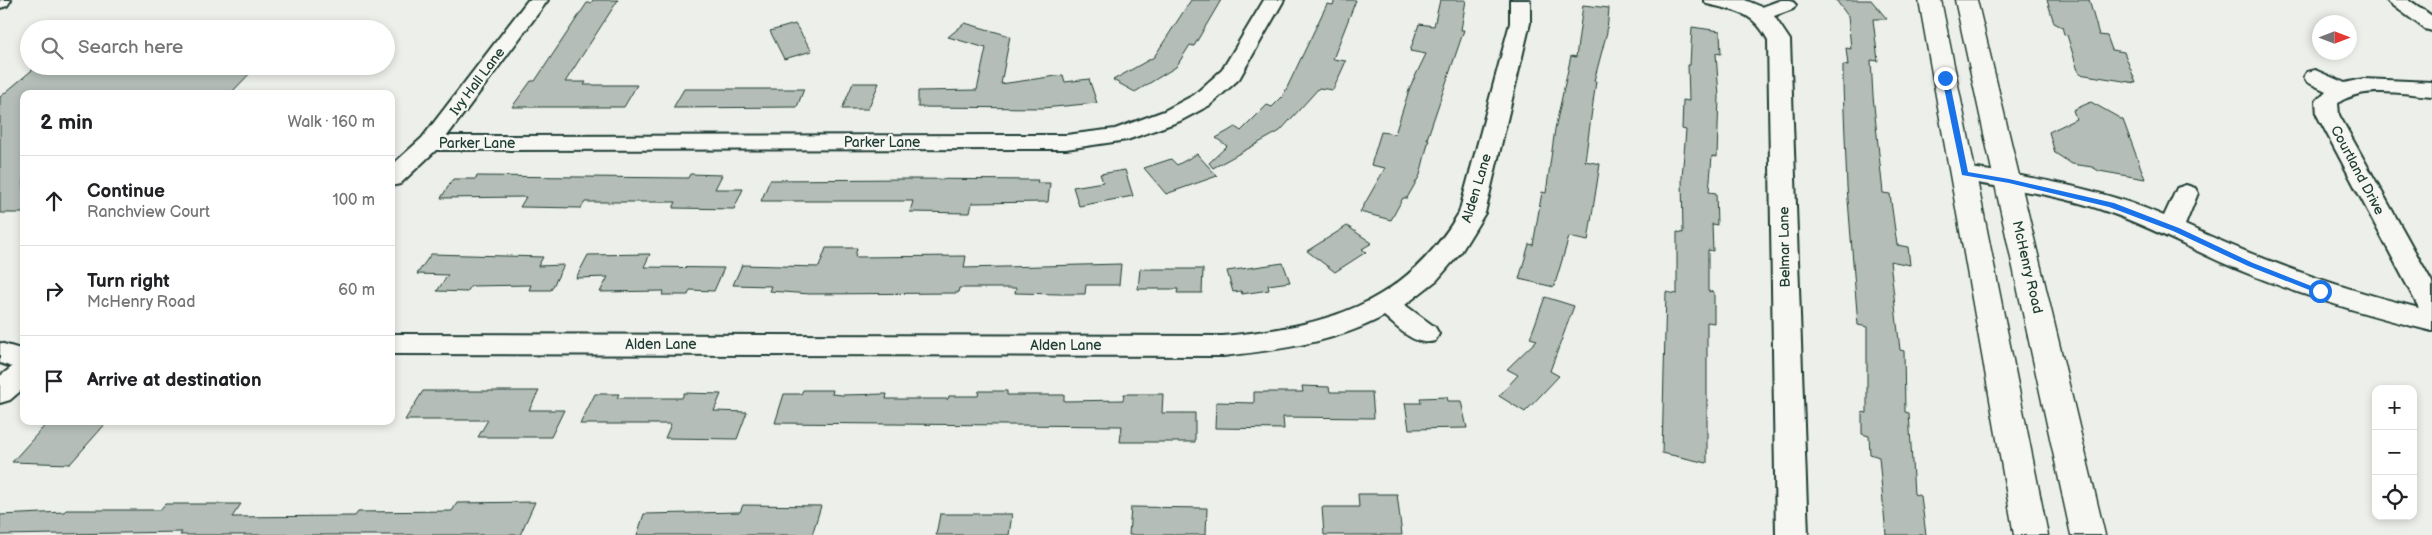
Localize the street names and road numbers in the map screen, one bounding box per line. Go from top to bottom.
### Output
street label: Ivy Hall Lane [446,44,508,119]
street label: Courtland Drive [2327,123,2388,218]
street label: Parker Lane [844,134,920,151]
street label: Parker Lane [439,135,515,152]
street label: Alden Lane [1458,152,1495,225]
street label: Belmar Lane [1775,206,1794,288]
street label: McHenry Road [2009,219,2046,315]
street label: Alden Lane [625,336,697,353]
street label: Alden Lane [1030,337,1102,354]

